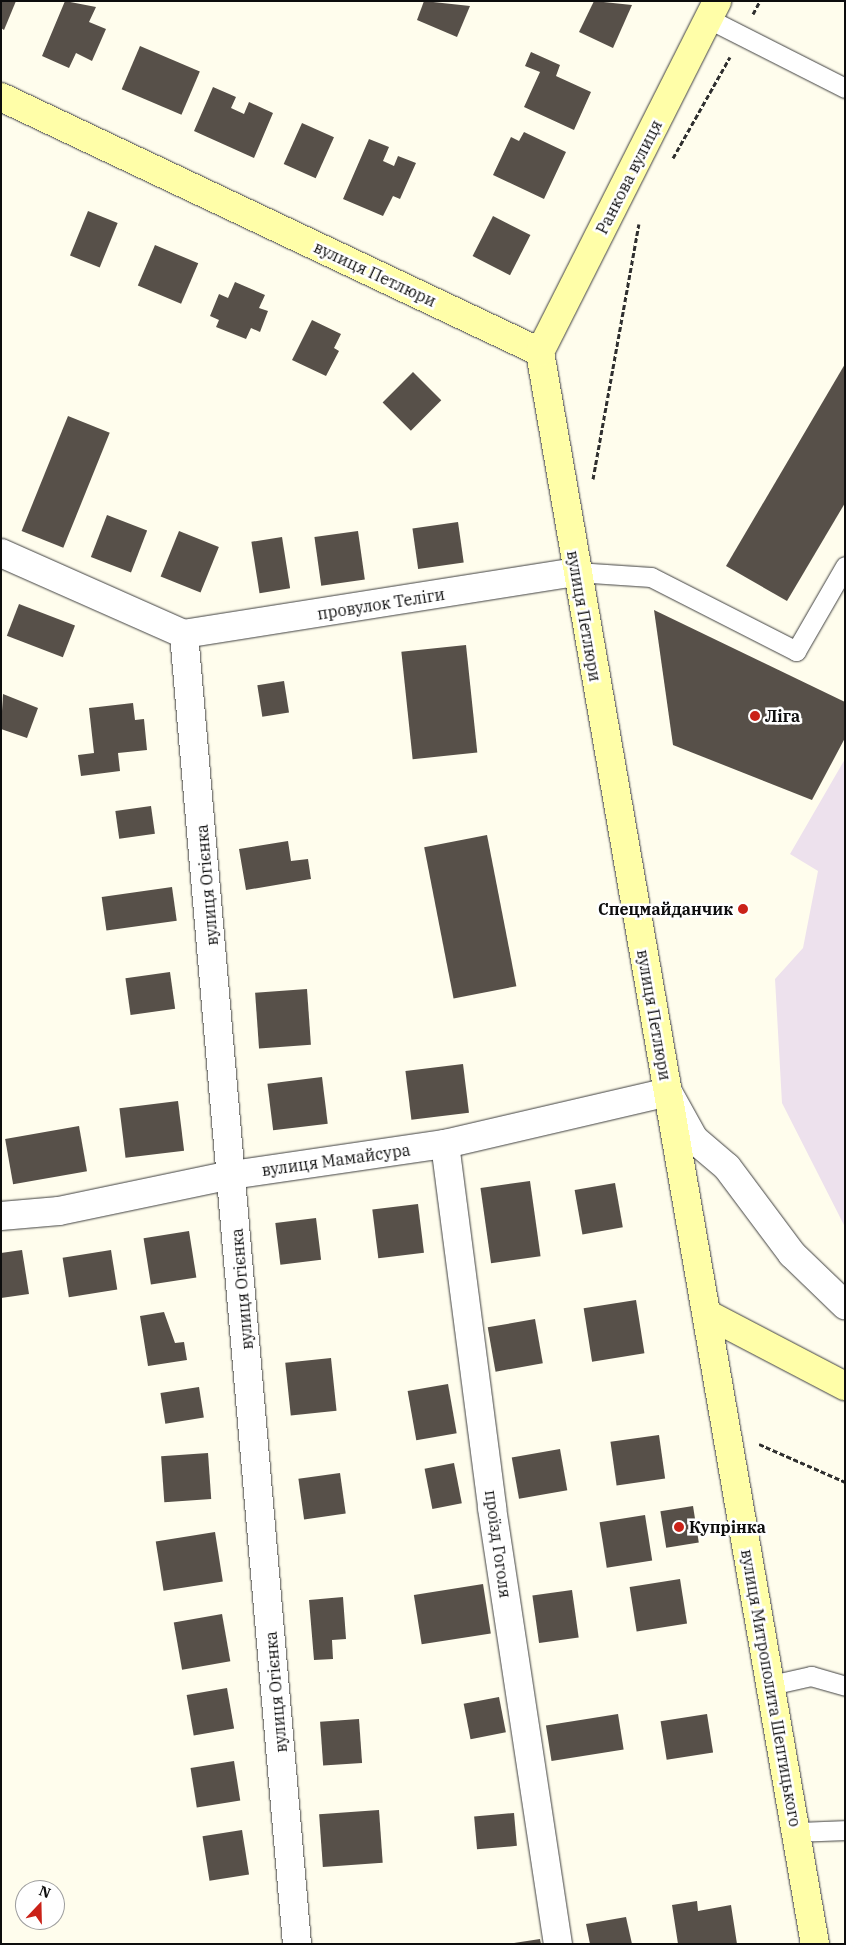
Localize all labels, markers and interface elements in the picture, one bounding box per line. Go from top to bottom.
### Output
street label: Ранкова вулиця [592,117,666,237]
street label: вулиця Петлюри [311,237,439,311]
street label: вулиця Петлюри [563,549,605,683]
street label: провулок Теліги [316,584,446,624]
place label: Ліга [765,706,800,726]
marker: Ліга [749,710,761,722]
street label: вулиця Огієнка [192,823,222,947]
place label: Спецмайданчик [598,899,733,919]
marker: Спецмайданчик [737,903,749,915]
street label: вулиця Петлюри [633,948,675,1082]
street label: вулиця Мамайсура [260,1140,412,1180]
street label: вулиця Огієнка [227,1227,257,1351]
street label: проїзд Гоголя [481,1489,515,1599]
place label: Купрінка [689,1517,766,1537]
marker: Купрінка [673,1521,685,1533]
street label: вулиця Митрополита Шептицького [737,1548,805,1828]
street label: вулиця Огієнка [261,1630,291,1754]
north arrow [15,1880,65,1930]
text: N [37,1882,53,1902]

